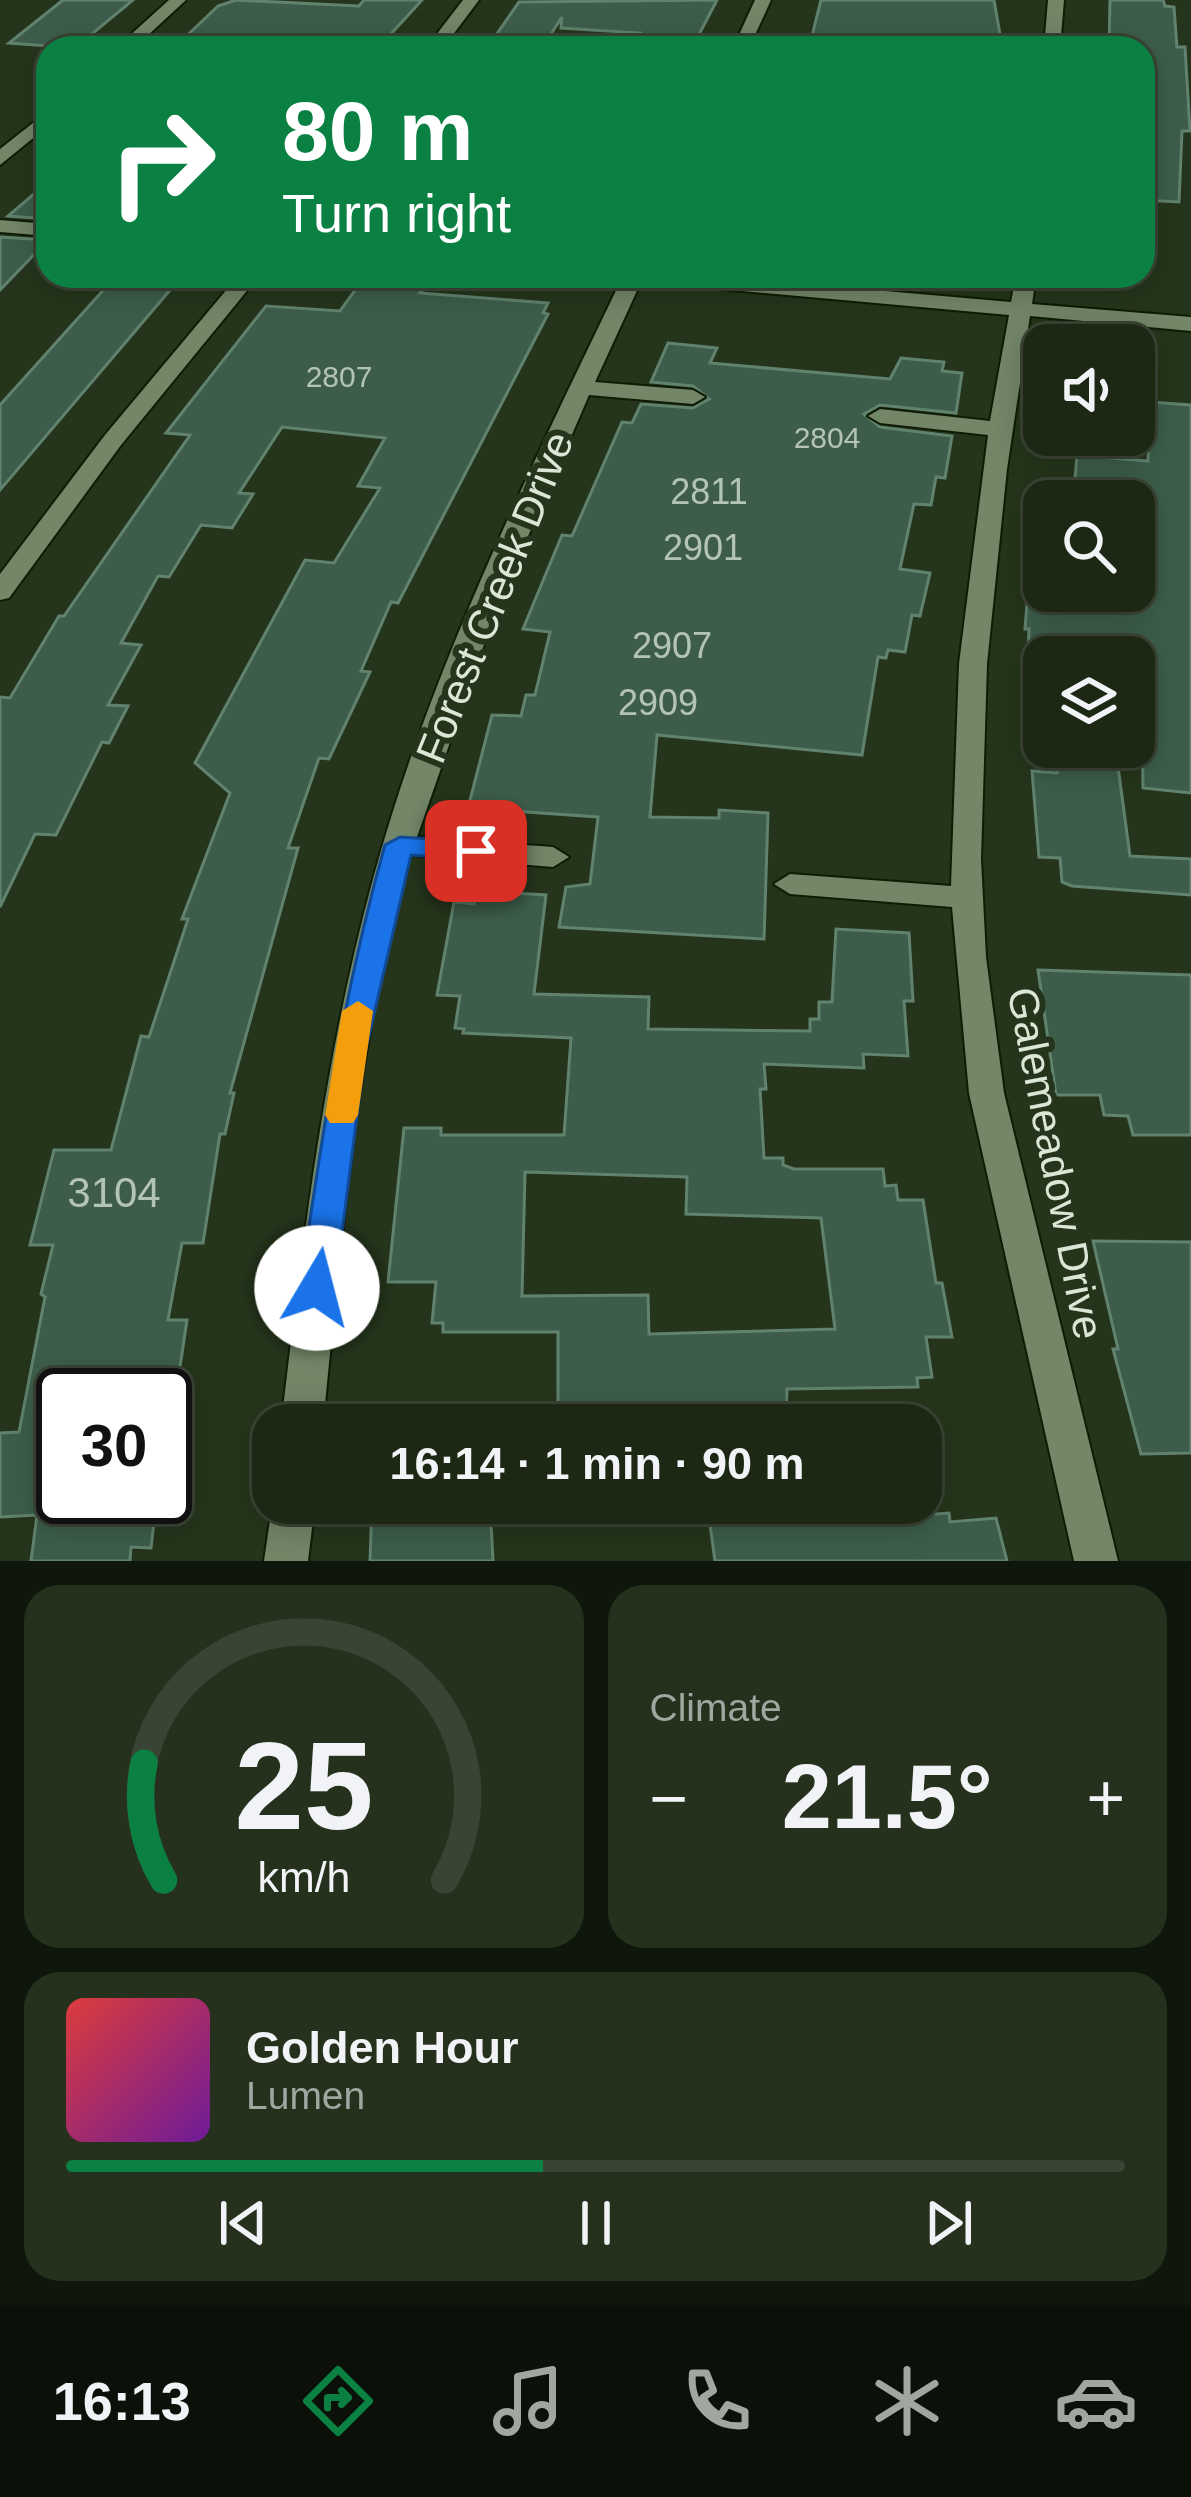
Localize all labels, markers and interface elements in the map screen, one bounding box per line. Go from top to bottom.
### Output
icon: right [84,84,240,240]
text: 80 m [282,84,473,178]
text: Turn right [282,183,511,243]
map controls [1023,324,1155,768]
button: sound [1023,324,1155,456]
house number: 2807 [306,360,372,393]
house number: 2804 [794,421,860,454]
street label: Forest Creek Drive [407,425,582,769]
house number: 2811 [670,471,748,512]
button: search [1023,480,1155,612]
house number: 2901 [663,527,743,568]
house number: 2907 [632,625,712,666]
button: layers [1023,636,1155,768]
house number: 2909 [618,682,698,723]
pin [425,800,527,902]
icon: arrive [443,818,509,884]
street label: Galemeadow Drive [998,983,1113,1343]
house number: 3104 [67,1169,161,1216]
position arrow [254,1225,380,1351]
speed limit sign: 30 [36,1368,192,1524]
text: 16:14 · 1 min · 90 m [389,1438,805,1489]
text: Climate [650,1686,782,1729]
text: 25 [234,1716,373,1855]
text: 21.5° [782,1747,993,1847]
text: − [650,1761,688,1835]
text: + [1086,1761,1125,1835]
text: km/h [257,1852,350,1900]
text: Golden Hour [246,2022,518,2073]
text: Lumen [246,2074,365,2117]
icon: previous [210,2190,276,2256]
icon: pause [563,2190,629,2256]
icon: next [916,2190,982,2256]
icon: directions [296,2359,380,2443]
icon: music [486,2359,570,2443]
icon: phone [675,2359,759,2443]
icon: climate [865,2359,949,2443]
icon: car [1054,2359,1138,2443]
text: 16:13 [53,2371,191,2431]

